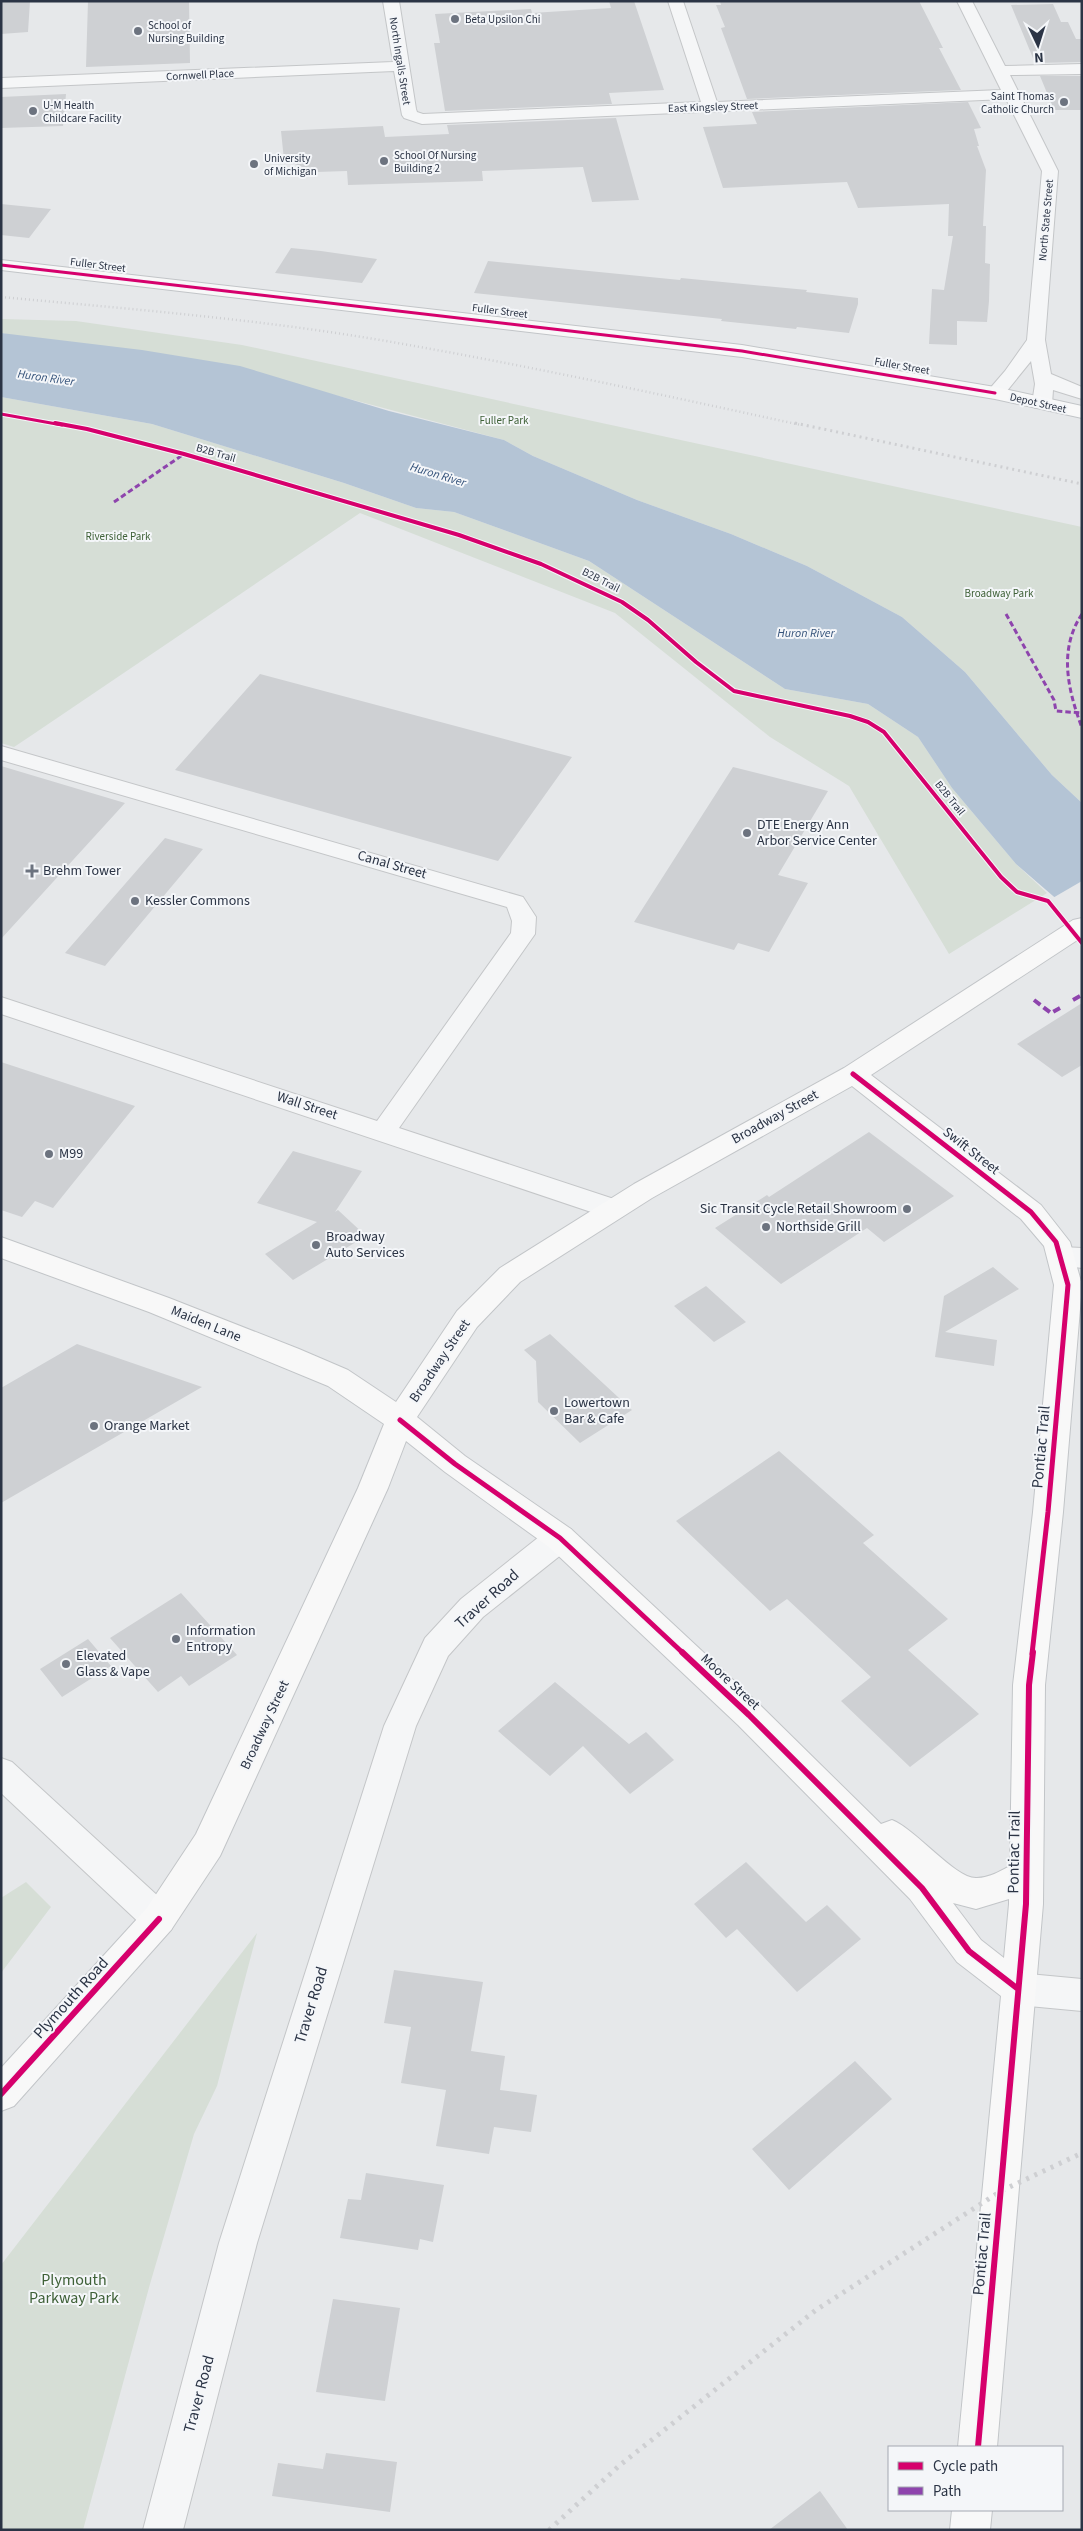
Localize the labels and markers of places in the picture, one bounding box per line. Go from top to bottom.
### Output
place label: Beta Upsilon Chi [465,12,541,27]
marker: Beta Upsilon Chi [449,13,461,25]
place label: School of Nursing Building [148,18,225,46]
marker: School of Nursing Building [132,25,144,37]
place label: Saint Thomas Catholic Church [981,89,1054,117]
marker: Saint Thomas Catholic Church [1058,96,1070,108]
place label: U-M Health Childcare Facility [43,98,121,126]
marker: U-M Health Childcare Facility [27,105,39,117]
place label: School Of Nursing Building 2 [394,148,477,176]
place label: University of Michigan [264,151,317,179]
marker: School Of Nursing Building 2 [378,155,390,167]
marker: University of Michigan [248,158,260,170]
place label: DTE Energy Ann Arbor Service Center [757,815,877,851]
marker: DTE Energy Ann Arbor Service Center [741,827,753,839]
place label: Brehm Tower [43,861,121,881]
marker: Brehm Tower [25,864,39,878]
place label: Kessler Commons [145,891,250,911]
marker: Kessler Commons [129,895,141,907]
place label: M99 [59,1144,83,1164]
marker: M99 [43,1148,55,1160]
place label: Sic Transit Cycle Retail Showroom [700,1199,897,1219]
marker: Sic Transit Cycle Retail Showroom [901,1203,913,1215]
place label: Northside Grill [776,1217,861,1237]
marker: Northside Grill [760,1221,772,1233]
place label: Broadway Auto Services [326,1227,405,1263]
marker: Broadway Auto Services [310,1239,322,1251]
place label: Lowertown Bar & Cafe [564,1393,630,1429]
marker: Lowertown Bar & Cafe [548,1405,560,1417]
place label: Orange Market [104,1416,190,1436]
marker: Orange Market [88,1420,100,1432]
place label: Information Entropy [186,1621,256,1657]
marker: Information Entropy [170,1633,182,1645]
place label: Elevated Glass & Vape [76,1646,150,1682]
marker: Elevated Glass & Vape [60,1658,72,1670]

